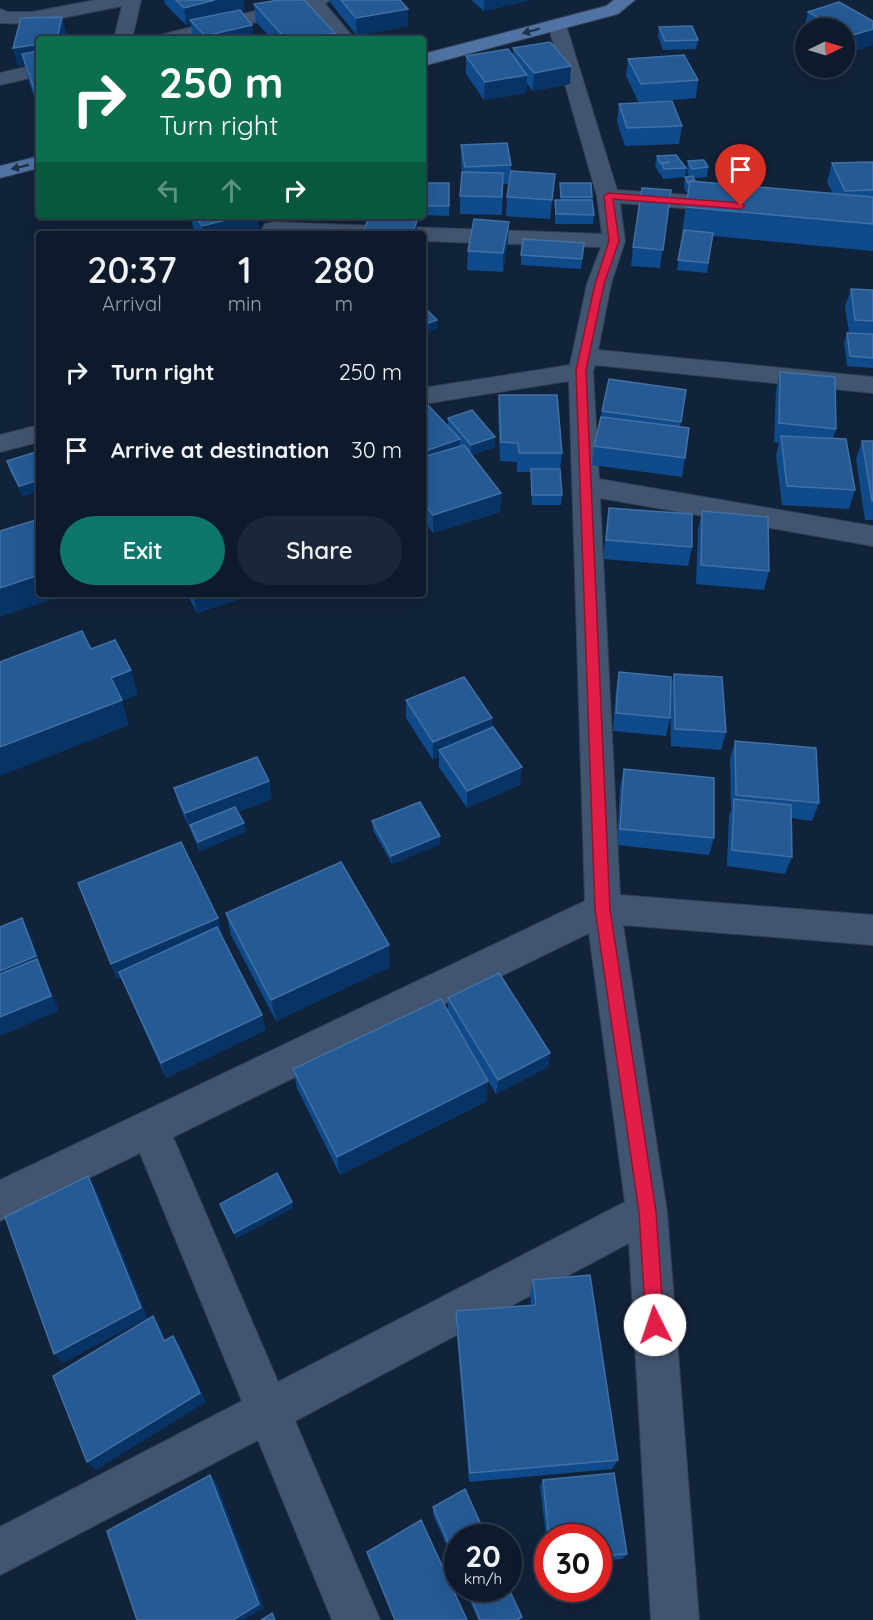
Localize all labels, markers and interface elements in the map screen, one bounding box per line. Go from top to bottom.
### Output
north arrow [795,18,855,78]
map controls [795,18,855,78]
one-way arrow [522,27,541,37]
text: 250 m [159,56,283,109]
icon: right [60,60,138,138]
text: Turn right [159,108,278,142]
pin [715,144,766,206]
icon: arrive [724,153,757,186]
one-way arrow [10,163,29,173]
icon: left [152,174,185,207]
icon: ahead [215,174,248,207]
icon: right [278,174,311,207]
text: 20:37 [87,247,177,292]
text: 1 [238,247,252,292]
text: 280 [313,247,375,292]
text: Arrival [102,291,162,316]
text: min [228,291,262,316]
text: m [335,291,353,316]
icon: right [60,356,93,389]
text: Turn right [111,358,215,386]
text: 250 m [339,358,402,386]
icon: arrive [60,434,93,467]
text: Arrive at destination [111,436,329,464]
text: 30 m [351,436,402,464]
button: Exit [60,516,225,585]
button: Share [237,516,402,585]
position arrow [623,1293,687,1357]
speed limit sign: 30 [534,1524,612,1602]
text: 20 [465,1537,501,1575]
text: km/h [464,1569,502,1588]

